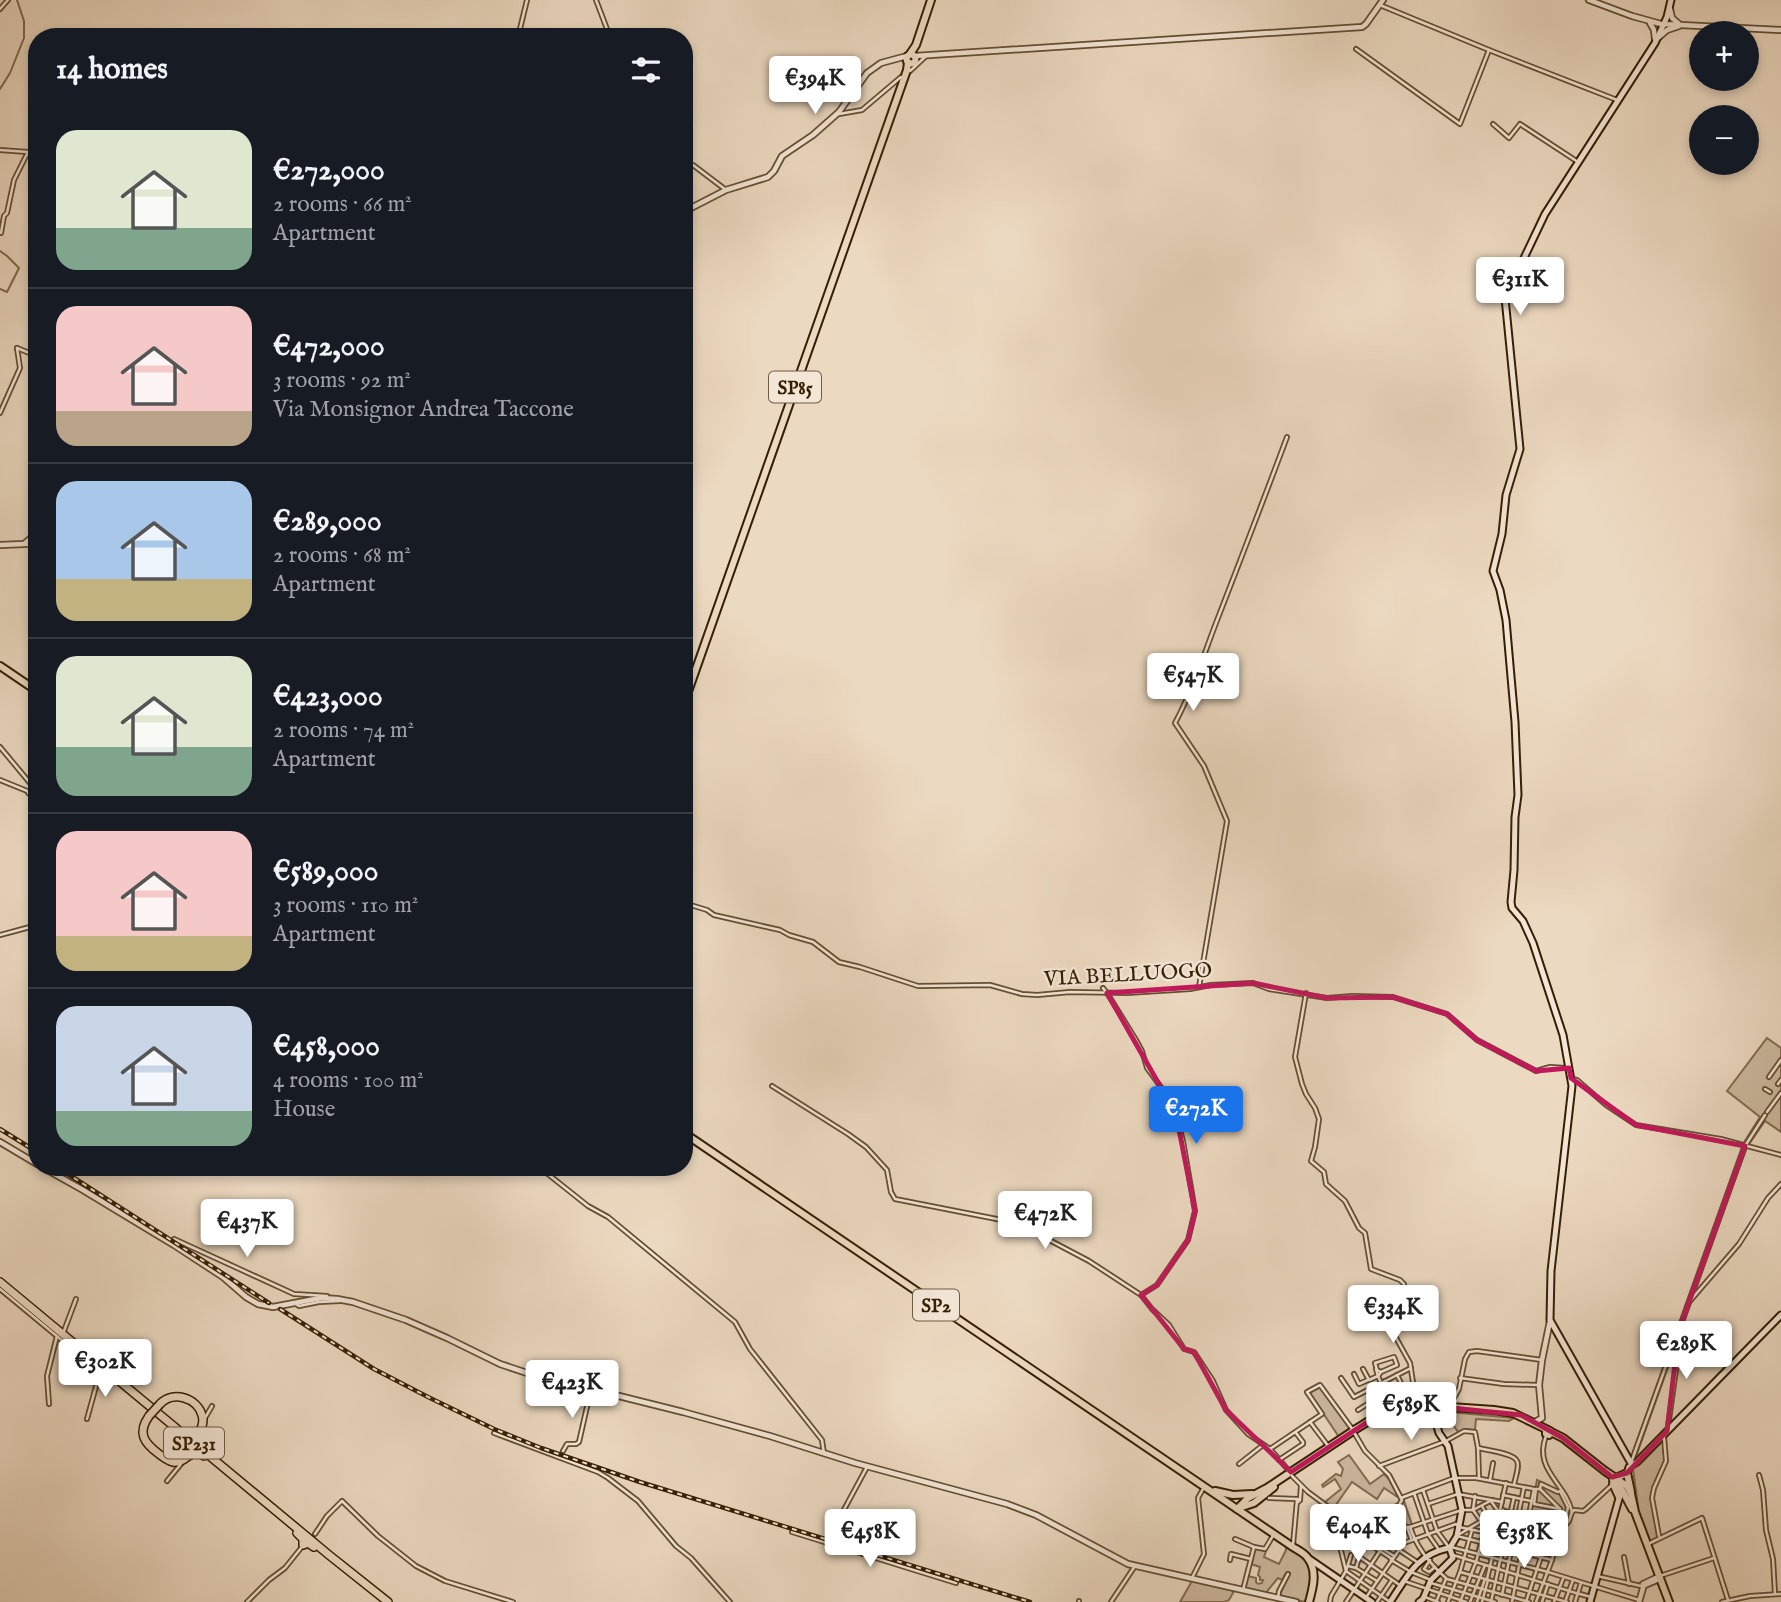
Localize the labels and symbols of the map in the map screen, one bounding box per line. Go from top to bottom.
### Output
pin: €394K [766,57,864,116]
pin: €311K [1471,258,1569,317]
road number: SP85 [769,372,821,402]
pin: €547K [1144,654,1242,713]
street label: VIA BELLUOGO [1042,958,1213,993]
pin: €272K [1147,1086,1245,1146]
pin: €472K [996,1192,1094,1251]
pin: €437K [198,1200,296,1259]
pin: €334K [1344,1286,1442,1345]
road number: SP2 [913,1289,959,1320]
pin: €289K [1637,1322,1735,1381]
pin: €302K [56,1340,154,1399]
pin: €423K [523,1360,621,1420]
pin: €589K [1362,1382,1460,1442]
road number: SP231 [164,1428,224,1458]
pin: €404K [1309,1504,1407,1564]
pin: €458K [821,1510,919,1569]
pin: €358K [1475,1510,1573,1570]

